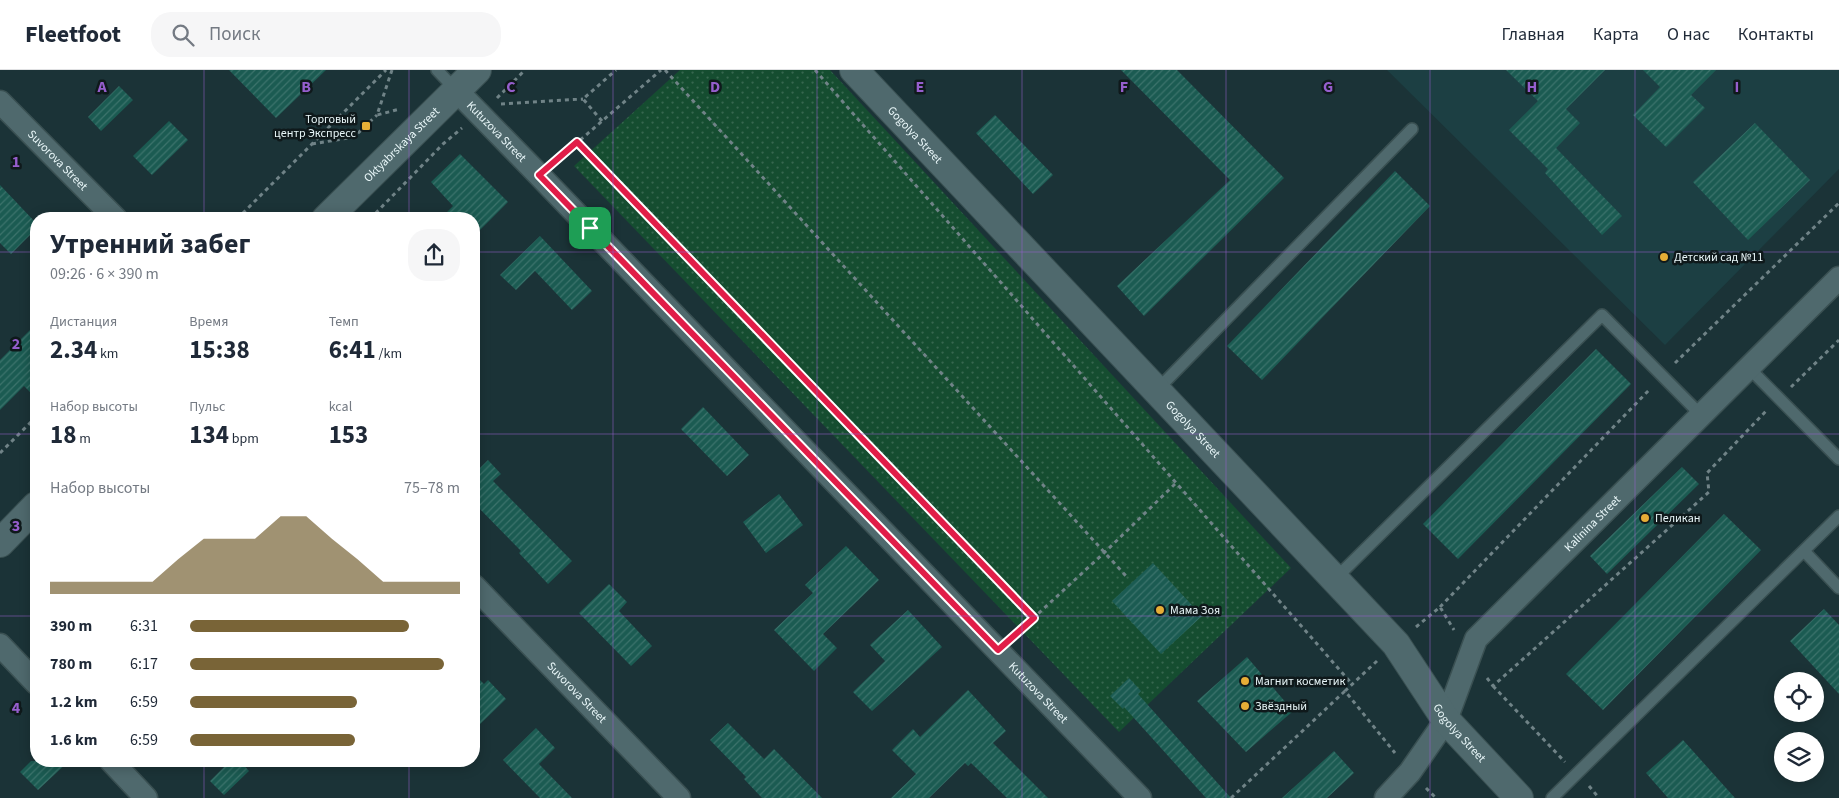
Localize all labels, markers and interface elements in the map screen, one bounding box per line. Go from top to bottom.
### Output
search box [151,12,501,57]
text: Fleetfoot [25,17,121,52]
icon: search [169,21,197,49]
text: Поиск [209,21,260,48]
text: Главная [1502,22,1565,47]
text: Карта [1593,22,1639,47]
text: О нас [1667,22,1710,47]
text: Контакты [1738,22,1814,47]
text: A [96,76,107,98]
text: B [301,76,311,98]
text: C [506,76,516,98]
text: D [710,76,720,98]
text: E [916,76,924,98]
text: F [1120,76,1128,98]
text: G [1323,76,1333,98]
text: H [1527,76,1537,98]
text: I [1735,76,1739,98]
street label: Kutuzova Street [462,98,530,166]
street label: Oktyabrskaya Street [360,103,444,186]
street label: Gogolya Street [883,103,946,168]
place label: Торговый центр Экспресс [274,111,357,142]
marker: Торговый центр Экспресс [360,120,372,132]
street label: Suvorova Street [23,126,91,195]
text: 1 [12,151,20,173]
pin [569,207,611,249]
icon: arrive [576,214,604,242]
text: Утренний забег [50,224,251,264]
button: share [408,229,460,281]
place label: Детский сад №11 [1674,249,1763,266]
marker: Детский сад №11 [1658,251,1670,263]
text: 09:26 · 6 × 390 m [50,263,159,285]
text: Дистанция [50,312,117,332]
text: Время [189,312,228,332]
text: Темп [329,312,359,332]
text: 2.34 [50,332,97,368]
text: 15:38 [189,332,250,368]
text: 6:41 [329,332,376,368]
text: 2 [12,333,20,355]
text: km [97,344,118,364]
text: /km [376,344,402,364]
text: Набор высоты [50,397,138,417]
text: Пульс [189,397,226,417]
text: kcal [329,397,352,417]
street label: Gogolya Street [1161,397,1224,462]
text: 18 [50,417,76,453]
text: 134 [189,417,229,453]
text: 153 [329,417,368,453]
text: m [76,429,91,449]
text: bpm [229,429,259,449]
text: Набор высоты [50,477,150,499]
text: 75–78 m [404,477,460,499]
street label: Kalinina Street [1561,492,1625,556]
place label: Пеликан [1655,510,1700,527]
marker: Пеликан [1639,512,1651,524]
text: 3 [12,515,20,537]
place label: Мама Зоя [1170,602,1220,619]
marker: Мама Зоя [1154,604,1166,616]
text: 390 m [50,615,92,637]
text: 6:31 [130,615,158,637]
text: 780 m [50,653,92,675]
text: 6:17 [130,653,158,675]
street label: Suvorova Street [543,658,610,727]
street label: Kutuzova Street [1004,659,1072,727]
map controls [1774,672,1824,782]
button: locate [1774,672,1824,722]
place label: Магнит косметик [1255,673,1346,690]
marker: Магнит косметик [1239,675,1251,687]
text: 1.2 km [50,691,97,713]
text: 6:59 [130,691,158,713]
text: 4 [12,697,21,719]
place label: Звёздный [1255,698,1307,715]
marker: Звёздный [1239,700,1251,712]
street label: Gogolya Street [1429,700,1490,766]
text: 1.6 km [50,729,97,751]
text: 6:59 [130,729,158,751]
button: layers [1774,732,1824,782]

